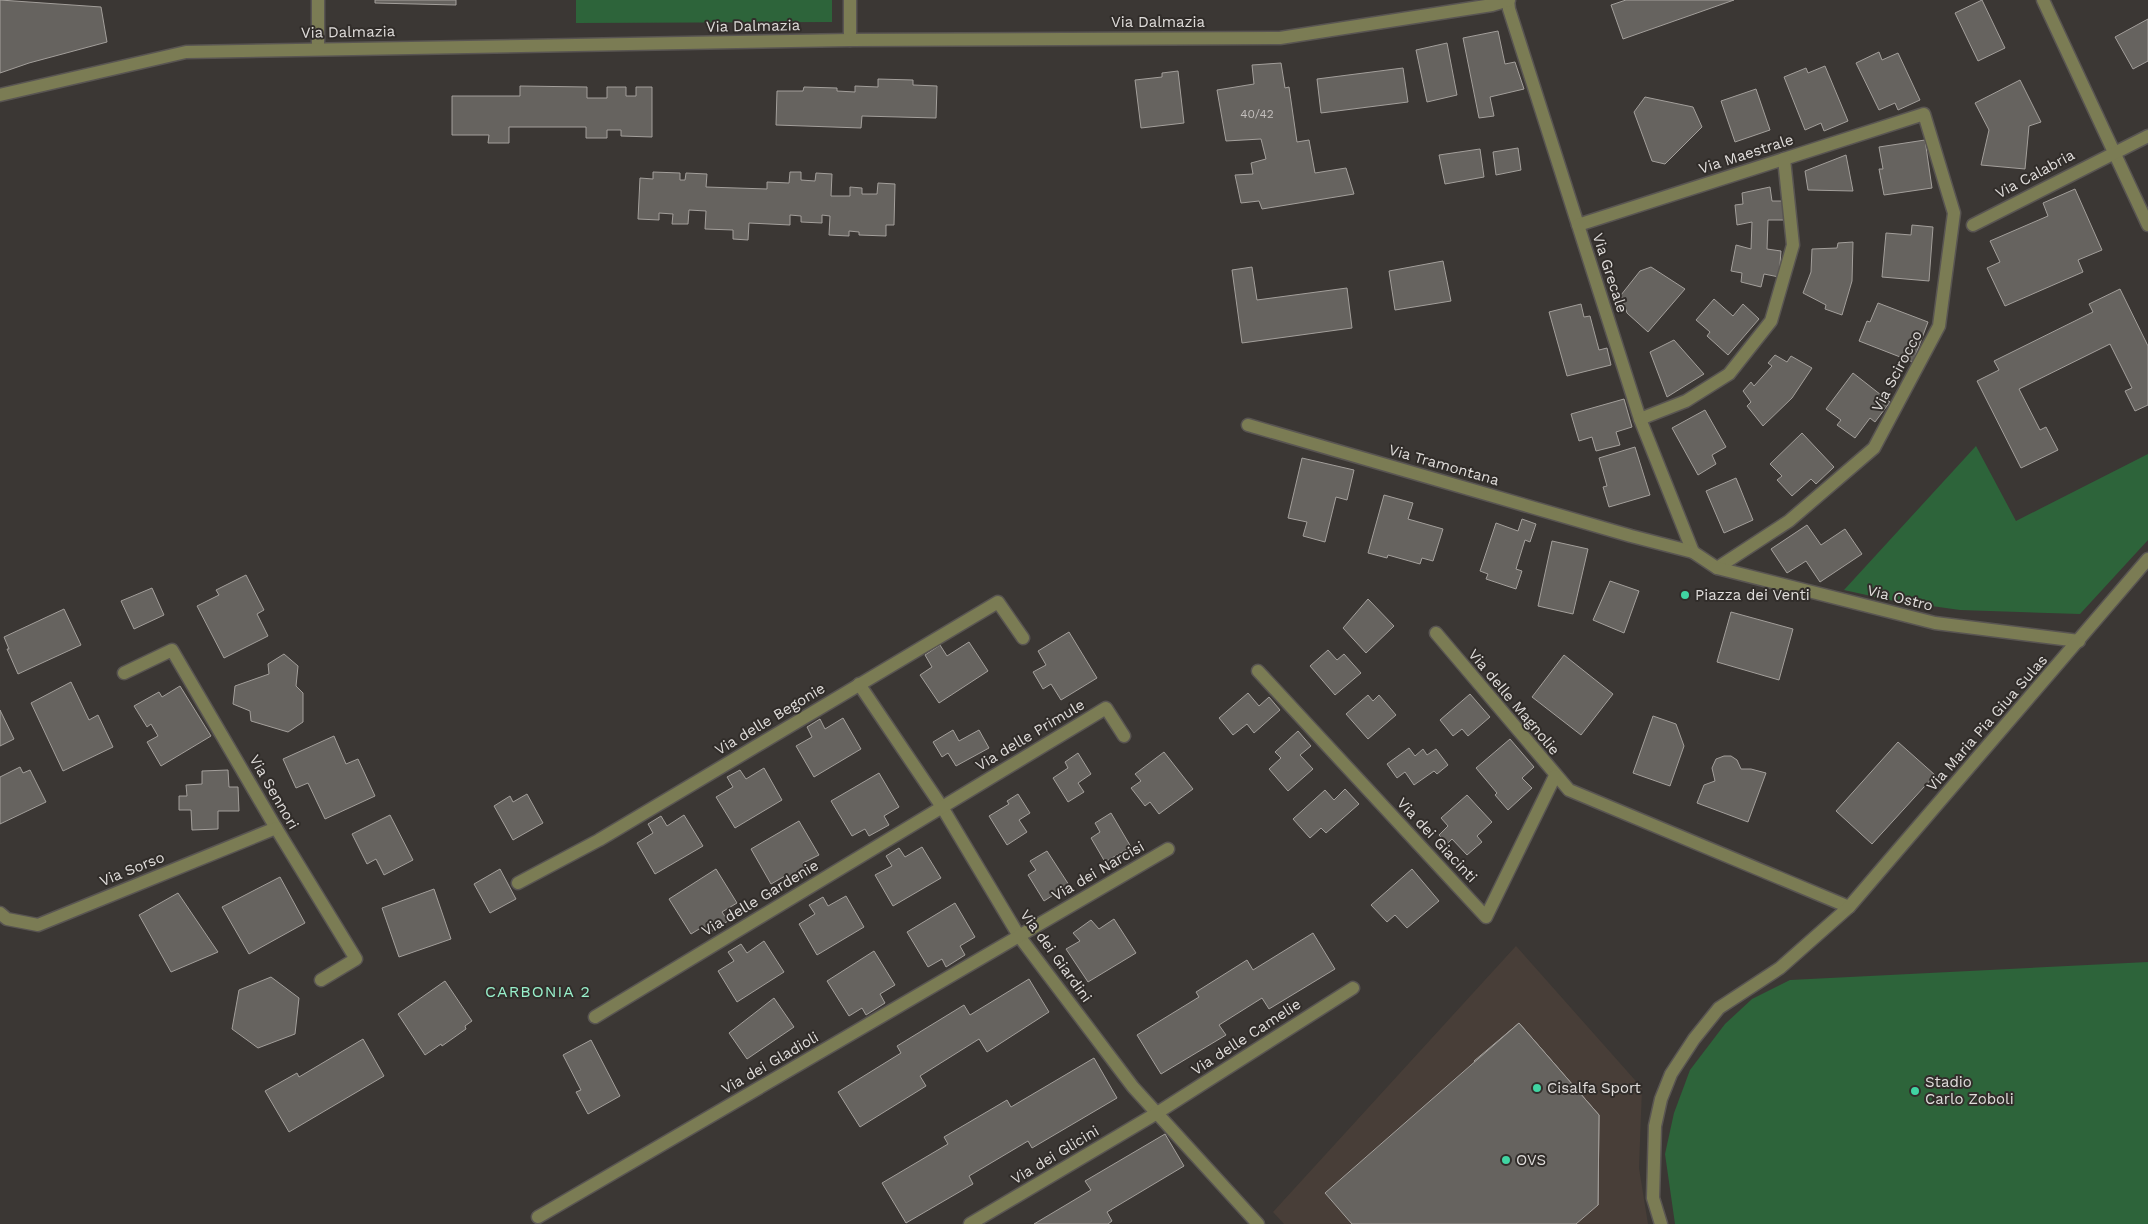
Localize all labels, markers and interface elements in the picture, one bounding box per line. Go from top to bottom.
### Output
street label: Via Dalmazia [1111,13,1206,31]
street label: Via Dalmazia [706,16,801,36]
street label: Via Dalmazia [301,22,396,42]
house number: 40/42 [1240,107,1274,121]
street label: Via Maestrale [1696,130,1796,178]
street label: Via Calabria [1992,145,2078,202]
street label: Via Grecale [1589,231,1631,315]
street label: Via Scirocco [1868,327,1926,415]
street label: Via Tramontana [1387,441,1502,490]
street label: Via Ostro [1865,581,1935,615]
place label: Piazza dei Venti [1695,586,1810,604]
marker: Piazza dei Venti [1679,589,1691,601]
street label: Via delle Magnolie [1464,645,1564,759]
street label: Via Maria Pia Giua Sulas [1923,651,2051,795]
street label: Via delle Begonie [712,679,828,759]
street label: Via delle Primule [972,695,1088,775]
street label: Via Sennori [245,752,303,832]
street label: Via dei Giacinti [1393,794,1481,886]
street label: Via dei Narcisi [1049,837,1147,905]
street label: Via Sorso [97,848,167,890]
street label: Via delle Gardenie [698,856,822,940]
street label: Via dei Giardini [1016,906,1096,1006]
district label: CARBONIA 2 [485,982,591,1001]
street label: Via delle Camelie [1188,995,1304,1079]
street label: Via dei Gladioli [718,1028,822,1098]
place label: Stadio Carlo Zoboli [1925,1073,2014,1108]
place label: Cisalfa Sport [1547,1079,1642,1097]
marker: Cisalfa Sport [1531,1082,1543,1094]
marker: Stadio Carlo Zoboli [1909,1085,1921,1097]
street label: Via dei Glicini [1008,1122,1102,1188]
place label: OVS [1516,1151,1546,1169]
marker: OVS [1500,1154,1512,1166]

